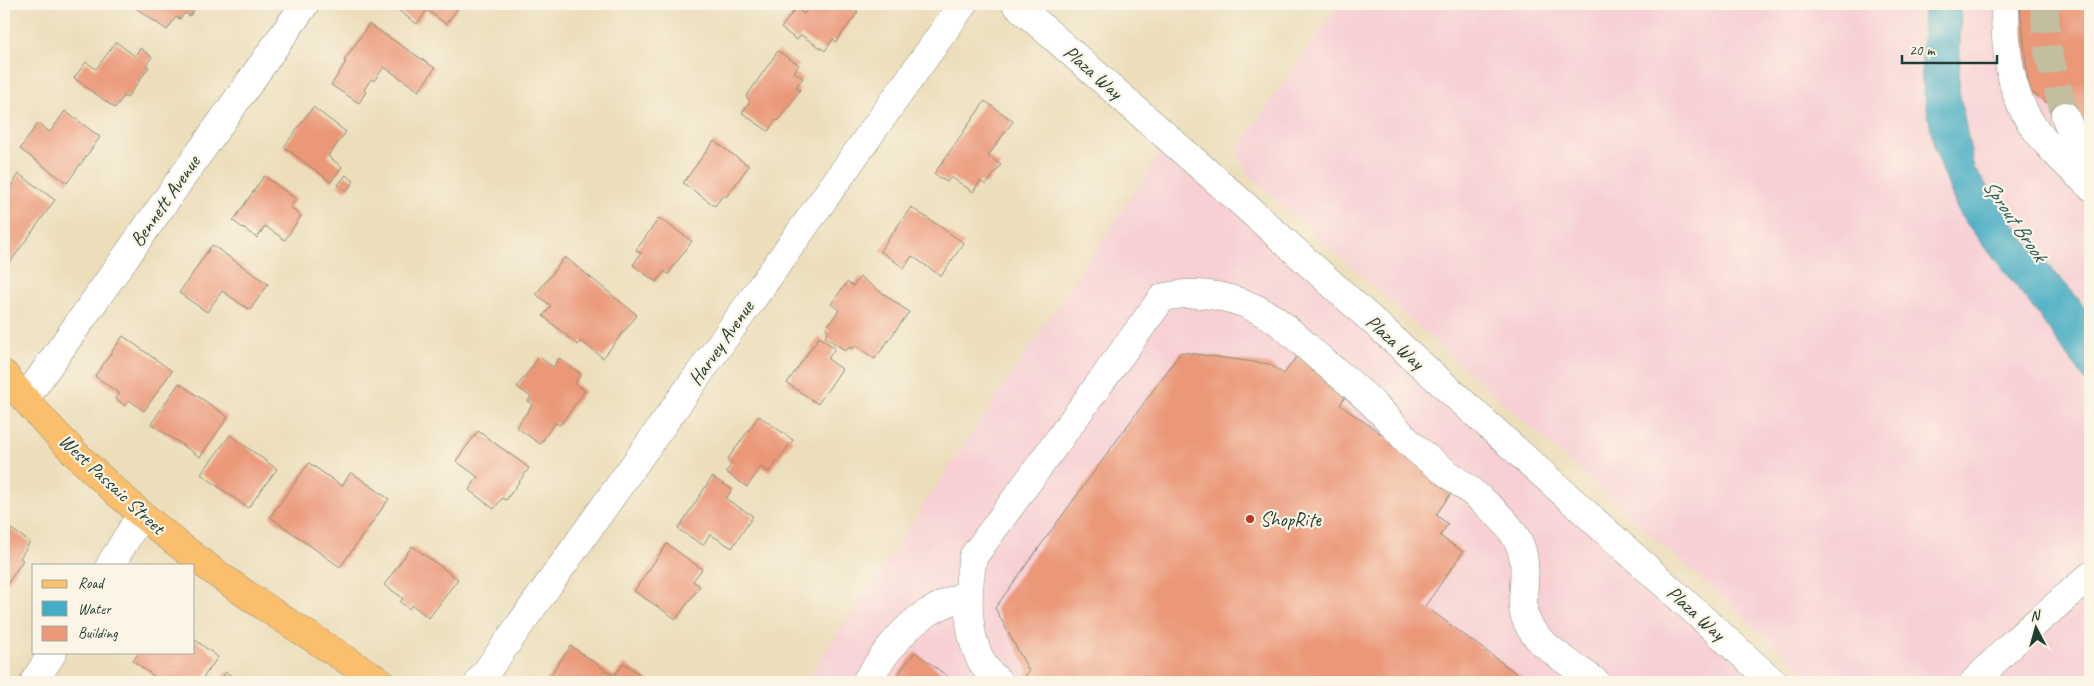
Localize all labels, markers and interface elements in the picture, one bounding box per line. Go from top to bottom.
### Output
scale bar [1902,32,1996,64]
street label: Plaza Way [1058,40,1129,106]
text: 20 m [1909,41,1936,60]
street label: Bennett Avenue [124,149,206,251]
water label: Sprout Brook [1977,174,2054,269]
street label: Harvey Avenue [683,294,760,390]
street label: Plaza Way [1361,309,1431,376]
street label: West Passaic Street [54,428,172,541]
place label: ShopRite [1260,507,1322,532]
marker: ShopRite [1244,513,1256,525]
legend [32,564,195,654]
text: Road [78,574,105,593]
street label: Plaza Way [1662,580,1732,647]
text: Water [78,600,112,619]
north arrow [2012,604,2062,654]
text: N [2029,606,2042,624]
text: Building [78,624,118,643]

